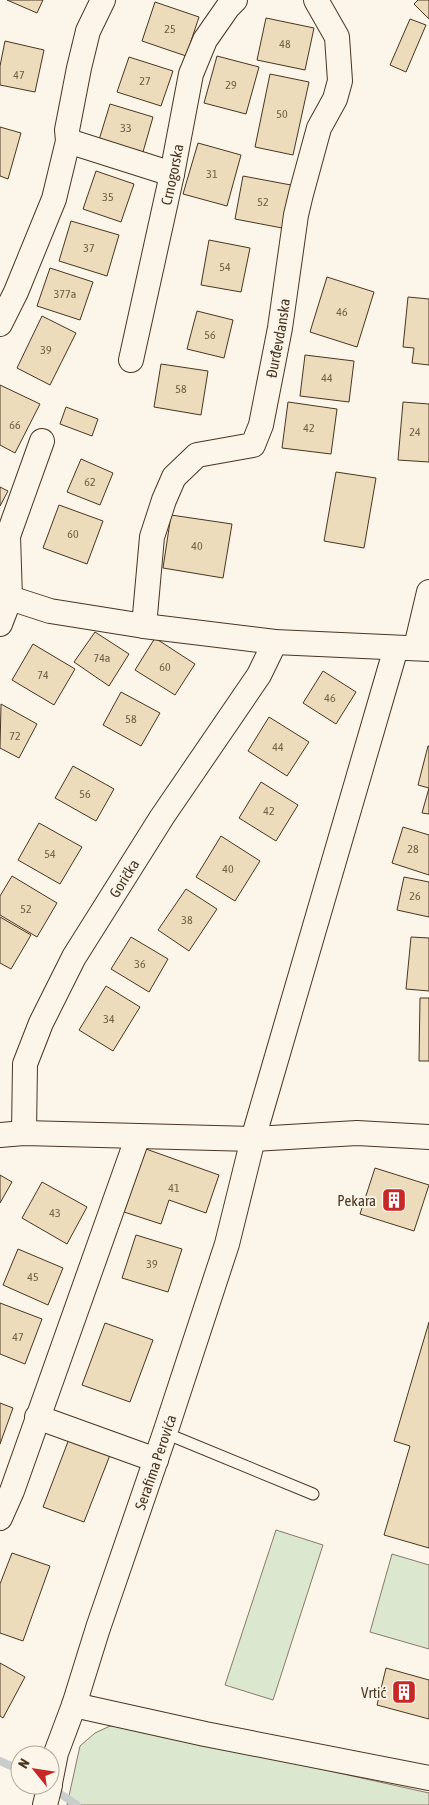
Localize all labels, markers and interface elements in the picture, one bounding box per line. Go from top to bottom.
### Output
house number: 25 [164,22,176,36]
house number: 48 [279,37,291,51]
house number: 47 [13,68,25,82]
house number: 27 [139,74,151,88]
house number: 29 [225,78,237,92]
house number: 50 [276,107,288,121]
house number: 33 [120,121,132,135]
street label: Crnogorska [157,142,186,207]
house number: 31 [206,167,218,181]
house number: 35 [102,190,114,204]
house number: 52 [257,195,269,209]
house number: 37 [83,241,95,255]
house number: 54 [219,260,231,274]
house number: 377a [54,287,76,301]
street label: Đurđevdanska [262,297,293,379]
house number: 46 [336,305,348,319]
house number: 56 [204,328,216,342]
house number: 39 [40,343,52,357]
house number: 44 [321,371,333,385]
house number: 58 [175,382,187,396]
house number: 66 [9,418,21,432]
house number: 42 [303,421,315,435]
house number: 24 [409,425,421,439]
house number: 62 [84,475,96,489]
house number: 60 [67,527,79,541]
house number: 40 [191,539,203,553]
house number: 74a [94,651,110,665]
house number: 60 [159,660,171,674]
house number: 74 [37,668,49,682]
house number: 46 [324,691,336,705]
house number: 58 [125,712,137,726]
house number: 72 [9,729,21,743]
house number: 44 [272,740,284,754]
house number: 56 [79,787,91,801]
house number: 42 [263,804,275,818]
house number: 28 [407,842,419,856]
house number: 54 [44,847,56,861]
street label: Gorička [105,856,142,900]
house number: 40 [222,862,234,876]
house number: 26 [409,889,421,903]
house number: 52 [20,902,32,916]
house number: 38 [181,913,193,927]
house number: 36 [134,957,146,971]
house number: 34 [103,1012,115,1026]
house number: 41 [168,1181,180,1195]
building icon: Pekara [381,1187,407,1213]
place label: Pekara [337,1192,376,1209]
house number: 43 [49,1206,61,1220]
house number: 39 [146,1257,158,1271]
house number: 45 [27,1270,39,1284]
house number: 47 [12,1330,24,1344]
street label: Serafima Perovića [131,1412,179,1512]
building icon: Vrtić [391,1679,417,1705]
place label: Vrtić [361,1684,386,1701]
north arrow [10,1745,60,1795]
text: N [15,1756,33,1771]

